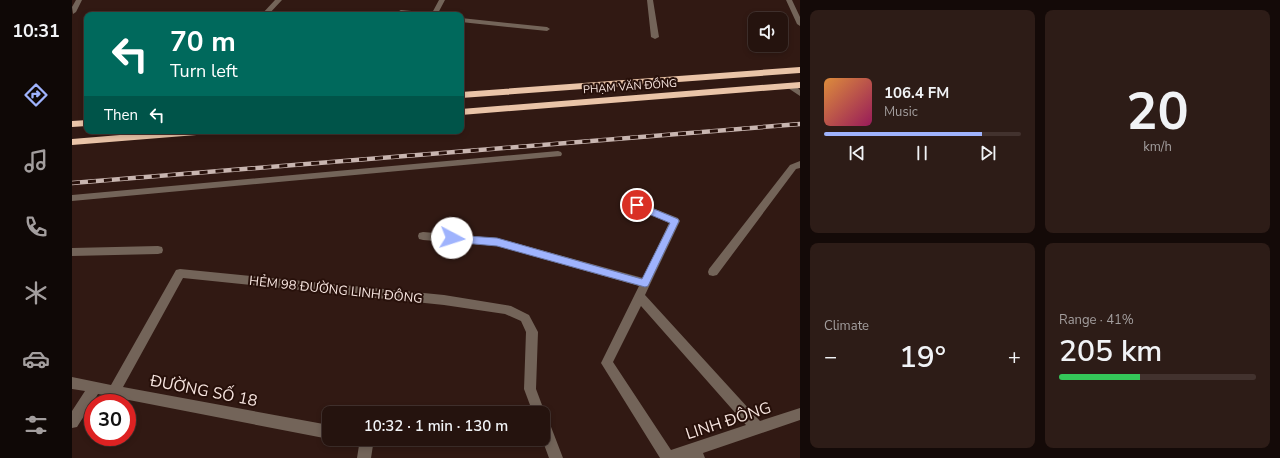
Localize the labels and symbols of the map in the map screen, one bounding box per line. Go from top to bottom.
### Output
street label: PHẠM VĂN ĐỒNG [582,74,678,97]
pin [620,188,654,222]
position arrow [431,217,473,259]
street label: HẺM 98 ĐƯỜNG LINH ĐÔNG [248,271,424,308]
street label: ĐƯỜNG SỐ 18 [147,369,259,412]
speed limit sign: 30 [84,394,136,446]
street label: LINH ĐÔNG [683,397,774,445]

